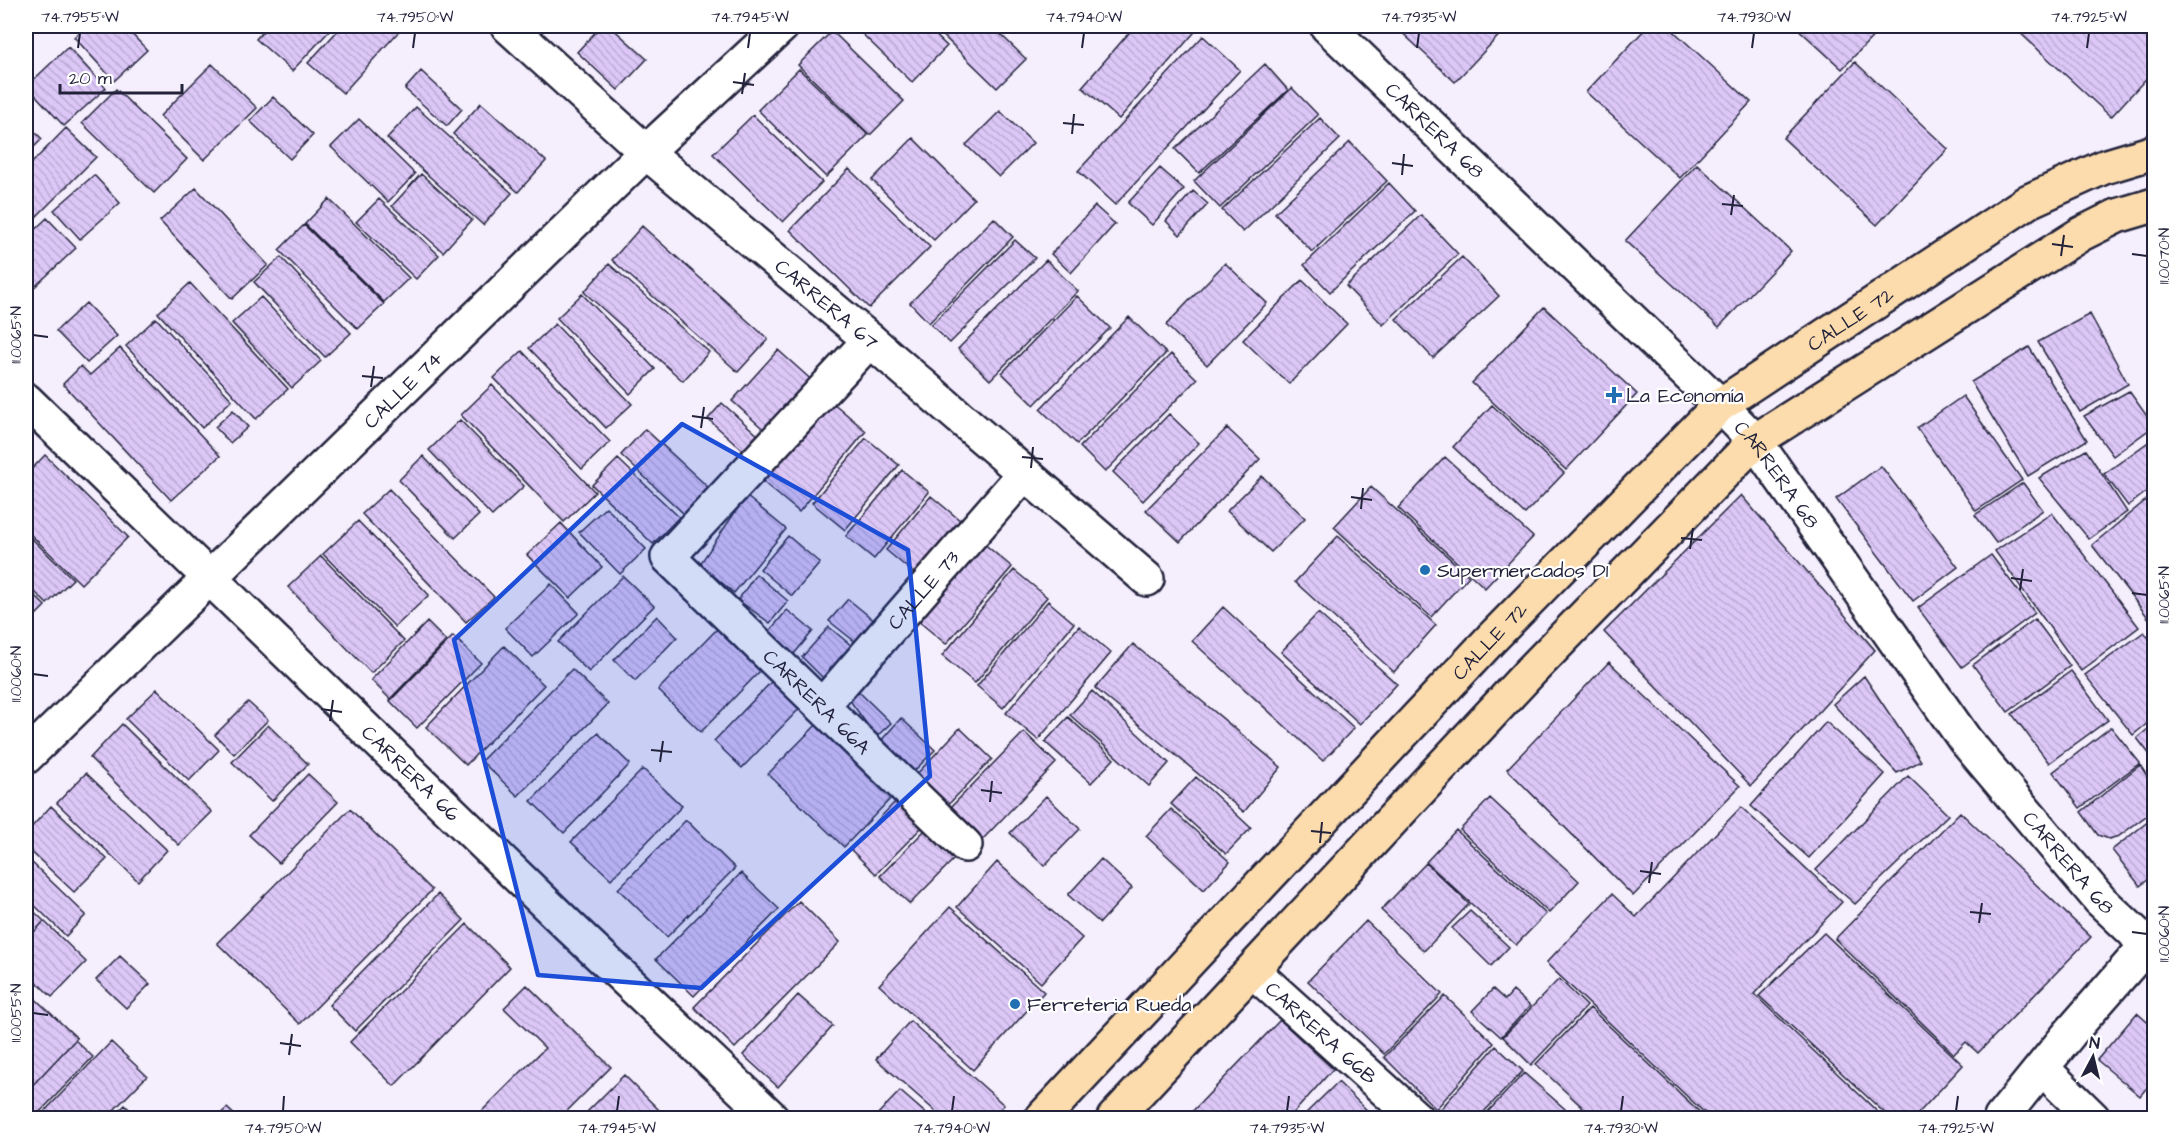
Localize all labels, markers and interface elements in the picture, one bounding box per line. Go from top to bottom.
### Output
text: 74.7955°W [41,7,119,28]
text: 74.7950°W [377,7,453,28]
text: 74.7945°W [711,7,789,28]
text: 74.7940°W [1046,7,1122,28]
text: 74.7935°W [1382,7,1456,28]
text: 74.7930°W [1717,7,1791,28]
text: 74.7925°W [2051,7,2127,28]
scale bar [60,57,182,95]
text: 20 m [69,66,112,91]
street label: CARRERA 68 [1379,76,1490,185]
text: 11.0070°N [2154,228,2175,284]
street label: CARRERA 67 [768,253,884,356]
street label: CALLE 72 [1802,281,1900,359]
text: 11.0065°N [6,306,27,364]
street label: CALLE 74 [357,345,449,435]
place label: La Economía [1626,382,1744,410]
marker: La Economía [1607,388,1621,402]
street label: CARRERA 68 [1727,415,1825,535]
street label: CALLE 73 [881,545,966,636]
place label: Supermercados D1 [1437,557,1609,585]
marker: Supermercados D1 [1418,563,1432,577]
text: 11.0065°N [2154,566,2175,624]
street label: CALLE 72 [1446,596,1535,687]
street label: CARRERA 66A [756,643,877,761]
text: 11.0060°N [6,646,27,702]
street label: CARRERA 66 [355,719,466,828]
street label: CARRERA 68 [2016,805,2120,921]
text: 11.0060°N [2154,906,2175,962]
street label: CARRERA 66B [1259,975,1383,1091]
text: 11.0055°N [6,984,27,1042]
place label: Ferreteria Rueda [1027,991,1191,1019]
marker: Ferreteria Rueda [1008,997,1022,1011]
north arrow [2063,1027,2123,1087]
text: N [2088,1032,2101,1055]
text: 74.7950°W [245,1118,321,1139]
text: 74.7945°W [578,1118,656,1139]
text: 74.7940°W [914,1118,990,1139]
text: 74.7935°W [1250,1118,1324,1139]
text: 74.7930°W [1584,1118,1658,1139]
text: 74.7925°W [1918,1118,1994,1139]

